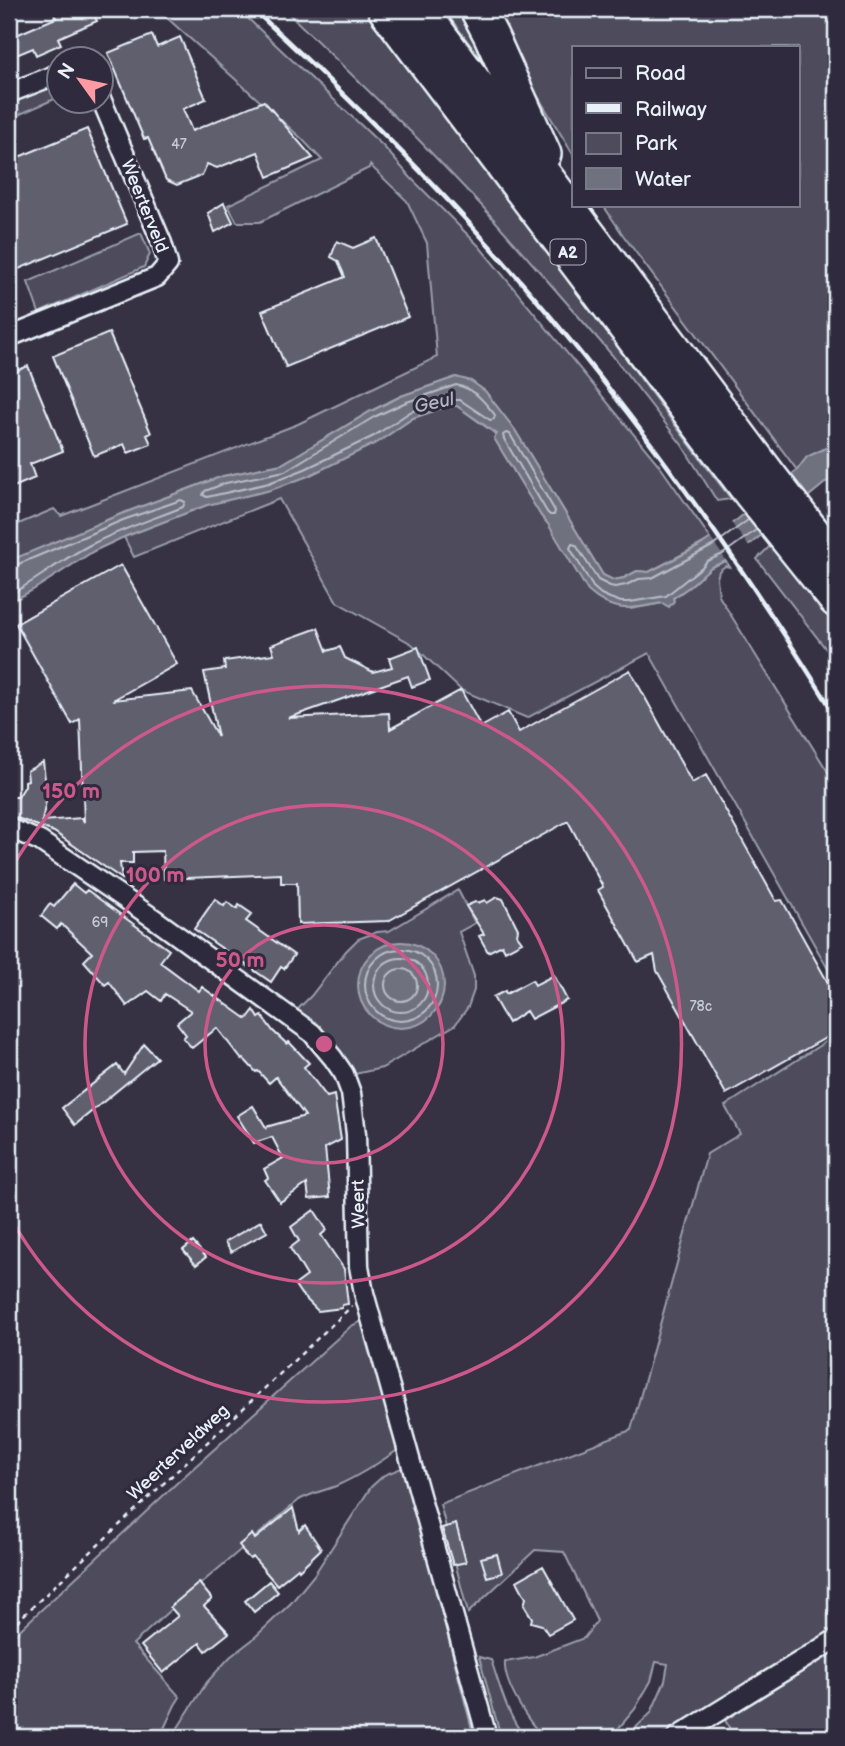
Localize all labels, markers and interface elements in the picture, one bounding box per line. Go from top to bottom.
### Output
north arrow [46,46,116,116]
legend [572,46,800,206]
text: N [53,59,81,84]
text: Road [635,61,686,86]
text: Railway [635,97,707,122]
text: Park [635,131,678,156]
house number: 47 [171,136,187,153]
street label: Weerterveld [116,156,173,256]
text: Water [635,167,691,192]
road number: A2 [550,240,586,264]
water label: Geul [412,388,457,419]
text: 150 m [42,779,100,804]
text: 100 m [126,863,184,888]
house number: 69 [92,914,108,931]
text: 50 m [216,948,264,973]
house number: 78c [690,998,712,1015]
centre of rings [312,1032,336,1056]
street label: Weert [348,1179,369,1229]
street label: Weerterveldweg [123,1400,233,1505]

